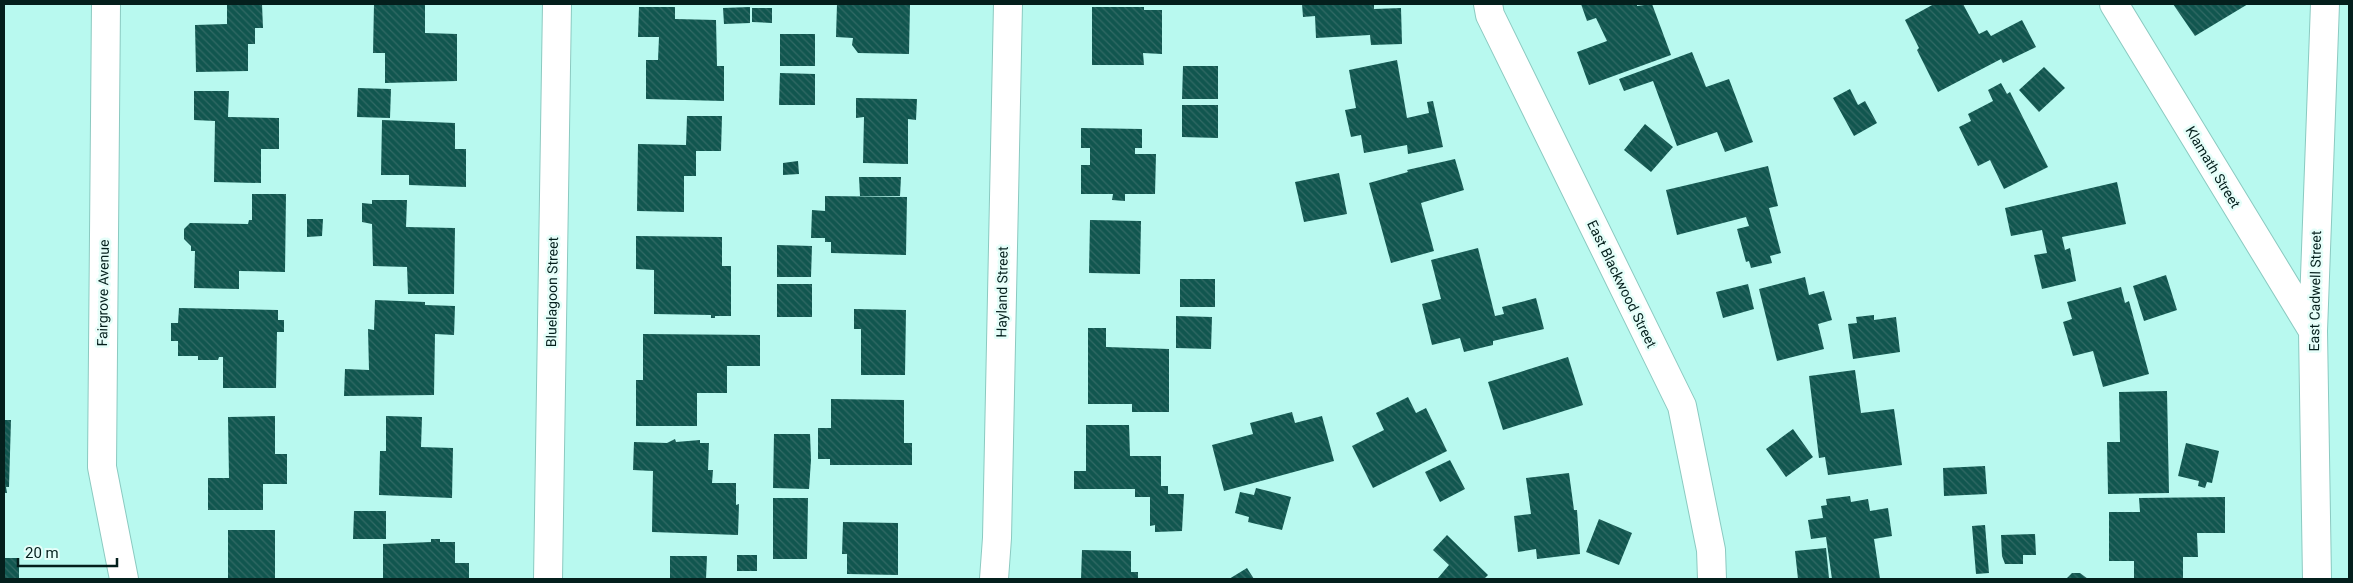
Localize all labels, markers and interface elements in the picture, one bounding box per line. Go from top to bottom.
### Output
street label: Klamath Street [2182,123,2244,211]
street label: East Blackwood Street [1584,218,1660,351]
street label: East Cadwell Street [2306,230,2324,351]
street label: Bluelagoon Street [543,236,561,347]
street label: Fairgrove Avenue [94,239,112,347]
street label: Hayland Street [993,246,1011,338]
scale bar [18,536,116,568]
text: 20 m [25,544,59,562]

